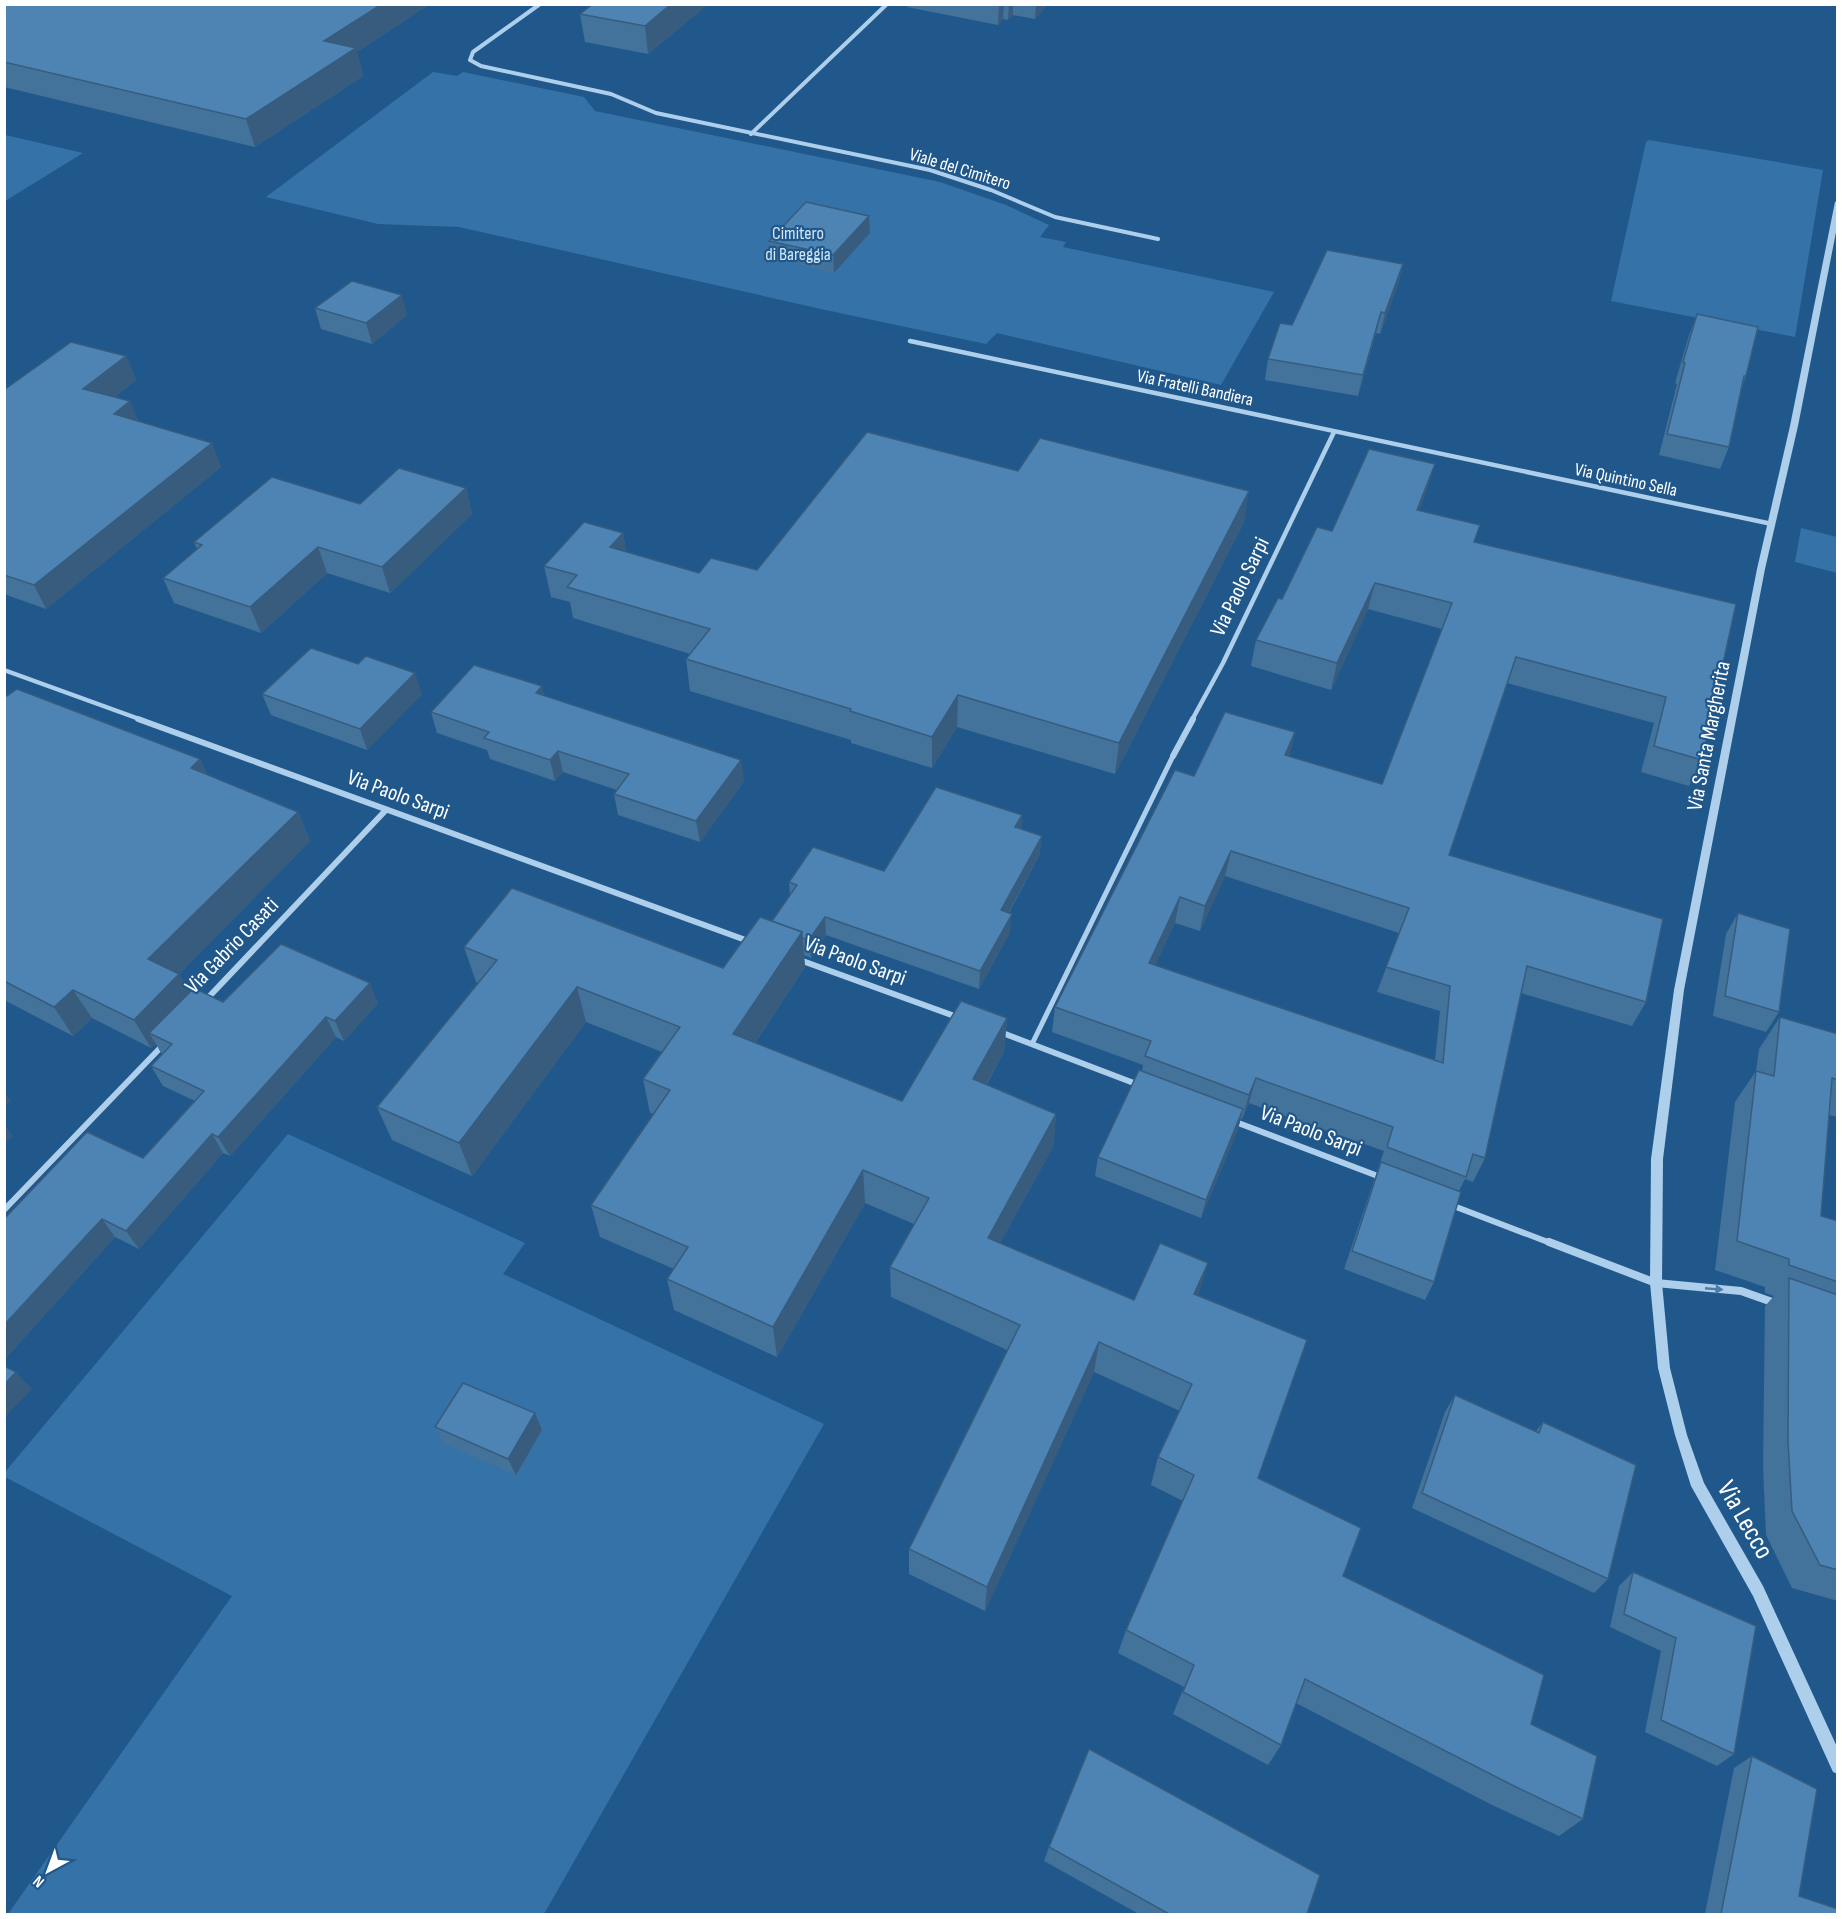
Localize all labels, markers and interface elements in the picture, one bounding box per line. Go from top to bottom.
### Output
street label: Viale del Cimitero [907,144,1013,194]
park label: Cimitero di Bareggia [765,223,831,265]
street label: Via Fratelli Bandiera [1135,365,1255,411]
street label: Via Quintino Sella [1573,459,1679,501]
street label: Via Paolo Sarpi [1204,533,1276,641]
street label: Via Santa Margherita [1681,659,1737,813]
street label: Via Paolo Sarpi [343,764,453,826]
street label: Via Gabrio Casati [179,892,285,1000]
street label: Via Paolo Sarpi [800,930,910,992]
street label: Via Paolo Sarpi [1256,1099,1366,1163]
one-way arrow [1705,1284,1724,1294]
street label: Via Lecco [1710,1475,1780,1565]
north arrow [18,1841,78,1901]
text: N [30,1871,49,1891]

